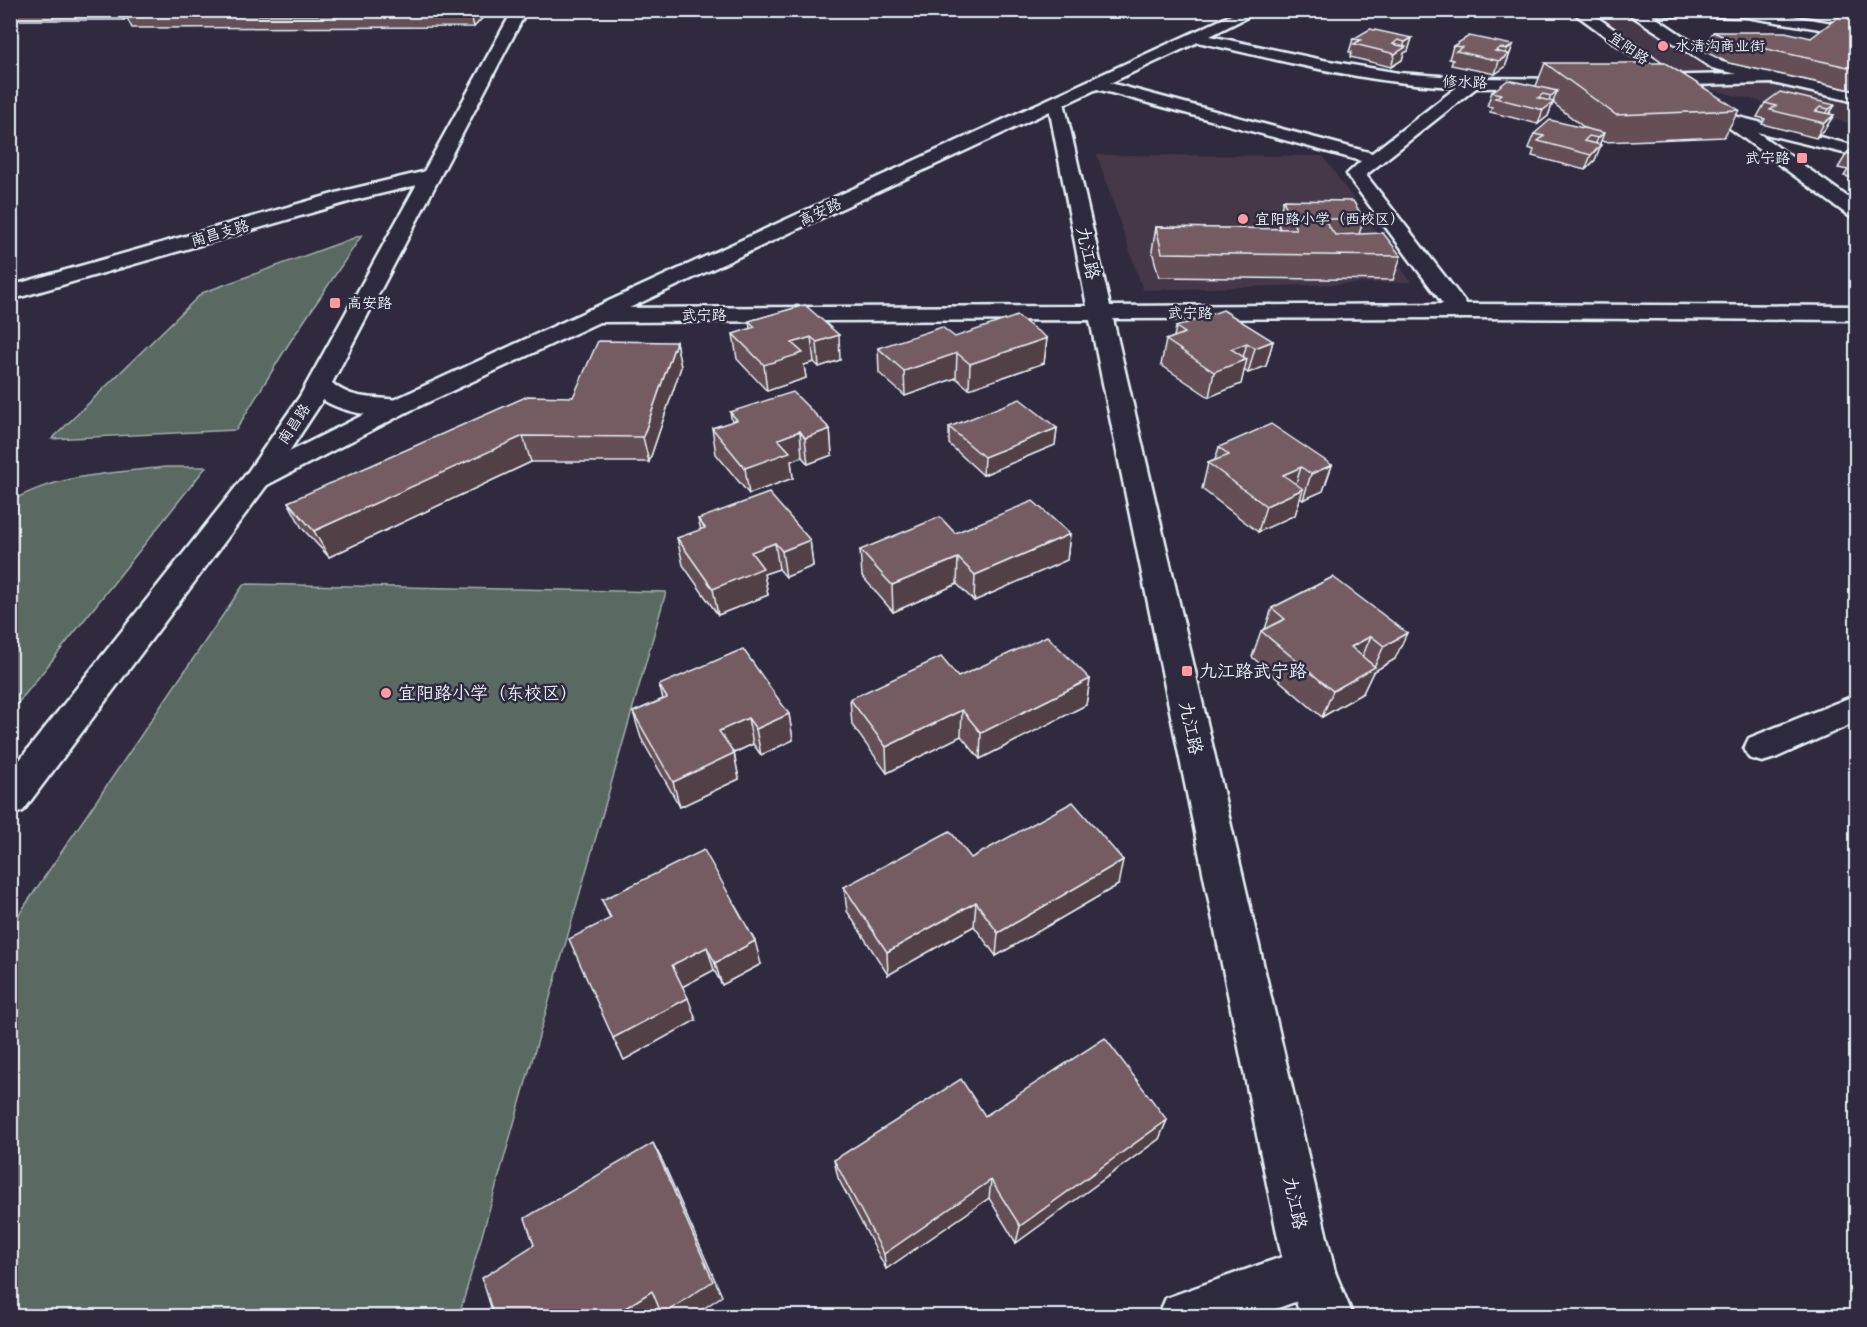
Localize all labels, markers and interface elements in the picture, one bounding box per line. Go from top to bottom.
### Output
street label: 宜阳路 [1603,24,1655,72]
place label: 水清沟商业街 [1675,33,1765,59]
marker: 水清沟商业街 [1656,39,1670,53]
street label: 修水路 [1442,68,1488,96]
place label: 武宁路 [1745,145,1790,171]
marker: 武宁路 [1795,151,1809,165]
street label: 高安路 [794,191,846,233]
place label: 宜阳路小学（西校区） [1255,206,1405,232]
street label: 南昌支路 [188,212,252,254]
marker: 宜阳路小学（西校区） [1236,212,1250,226]
street label: 九江路 [1067,223,1109,283]
place label: 高安路 [347,290,392,316]
marker: 高安路 [328,296,342,310]
street label: 武宁路 [1167,300,1213,326]
street label: 武宁路 [681,302,727,328]
street label: 南昌路 [271,398,317,450]
place label: 九江路武宁路 [1199,655,1307,687]
marker: 九江路武宁路 [1180,664,1194,678]
place label: 宜阳路小学（东校区） [398,677,578,709]
marker: 宜阳路小学（东校区） [379,686,393,700]
street label: 九江路 [1170,698,1212,758]
street label: 九江路 [1274,1173,1316,1233]

